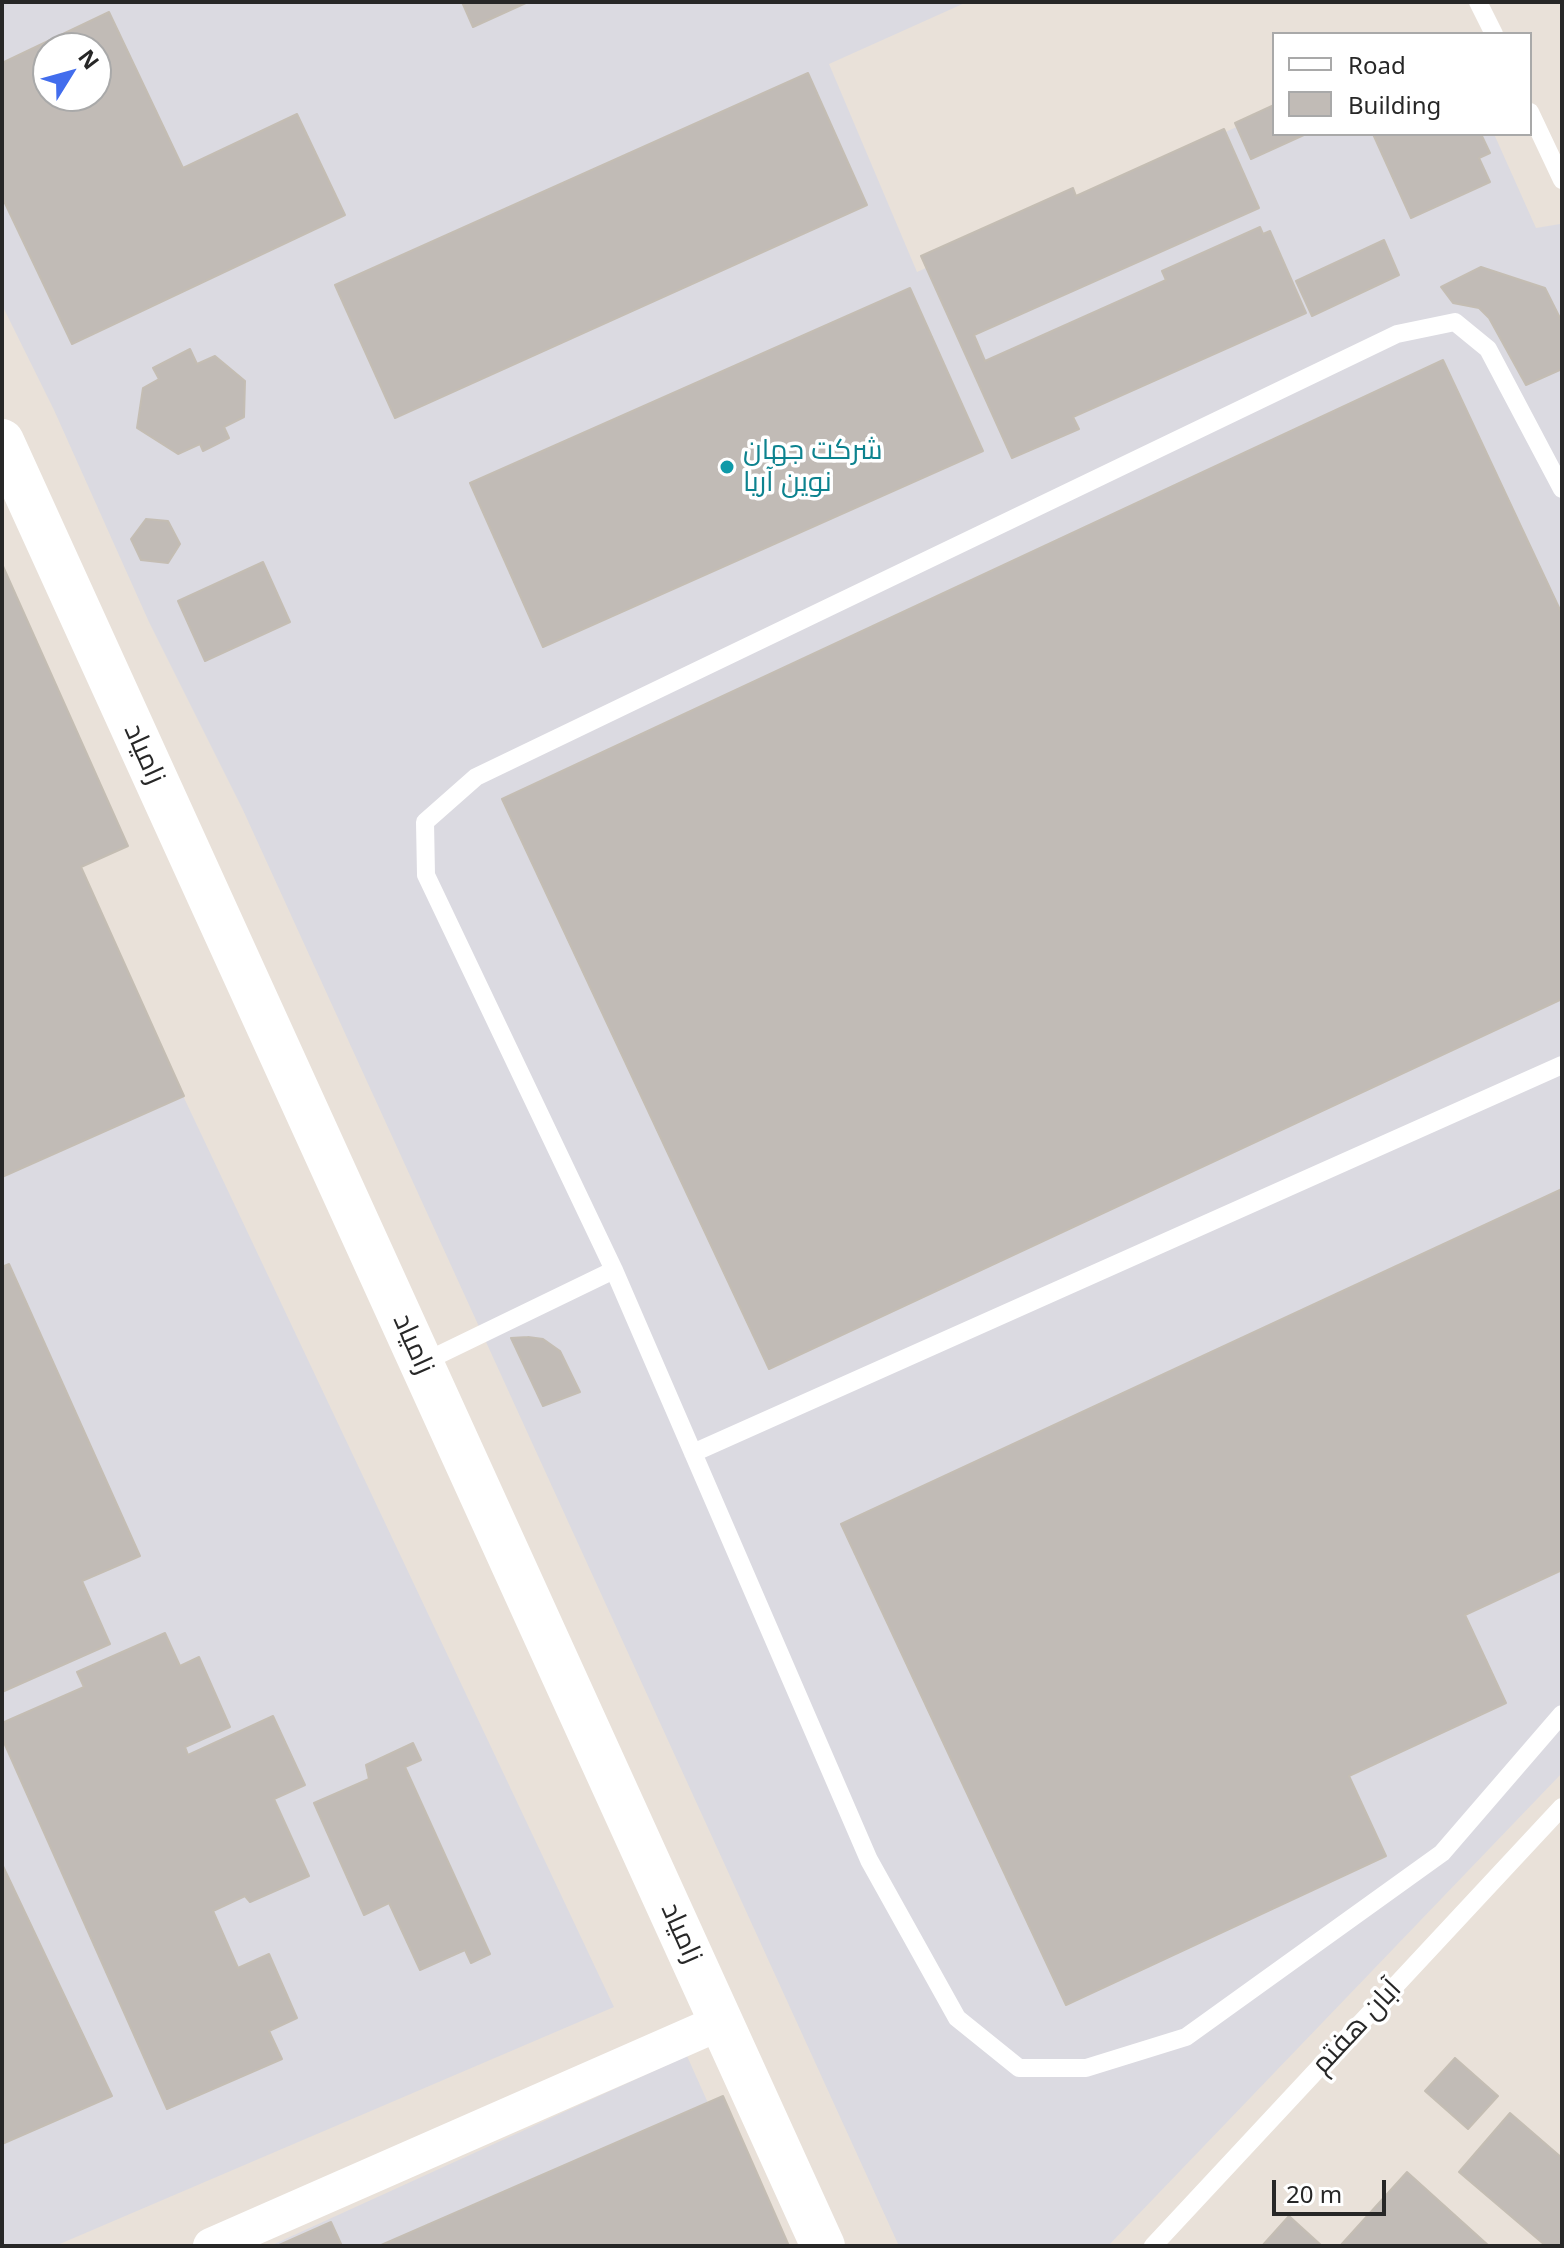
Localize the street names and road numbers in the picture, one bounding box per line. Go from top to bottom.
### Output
street label: زامیاد [116,718,172,790]
street label: زامیاد [385,1308,441,1380]
street label: زامیاد [653,1897,709,1969]
street label: آبان هفتم [1305,1973,1409,2081]

